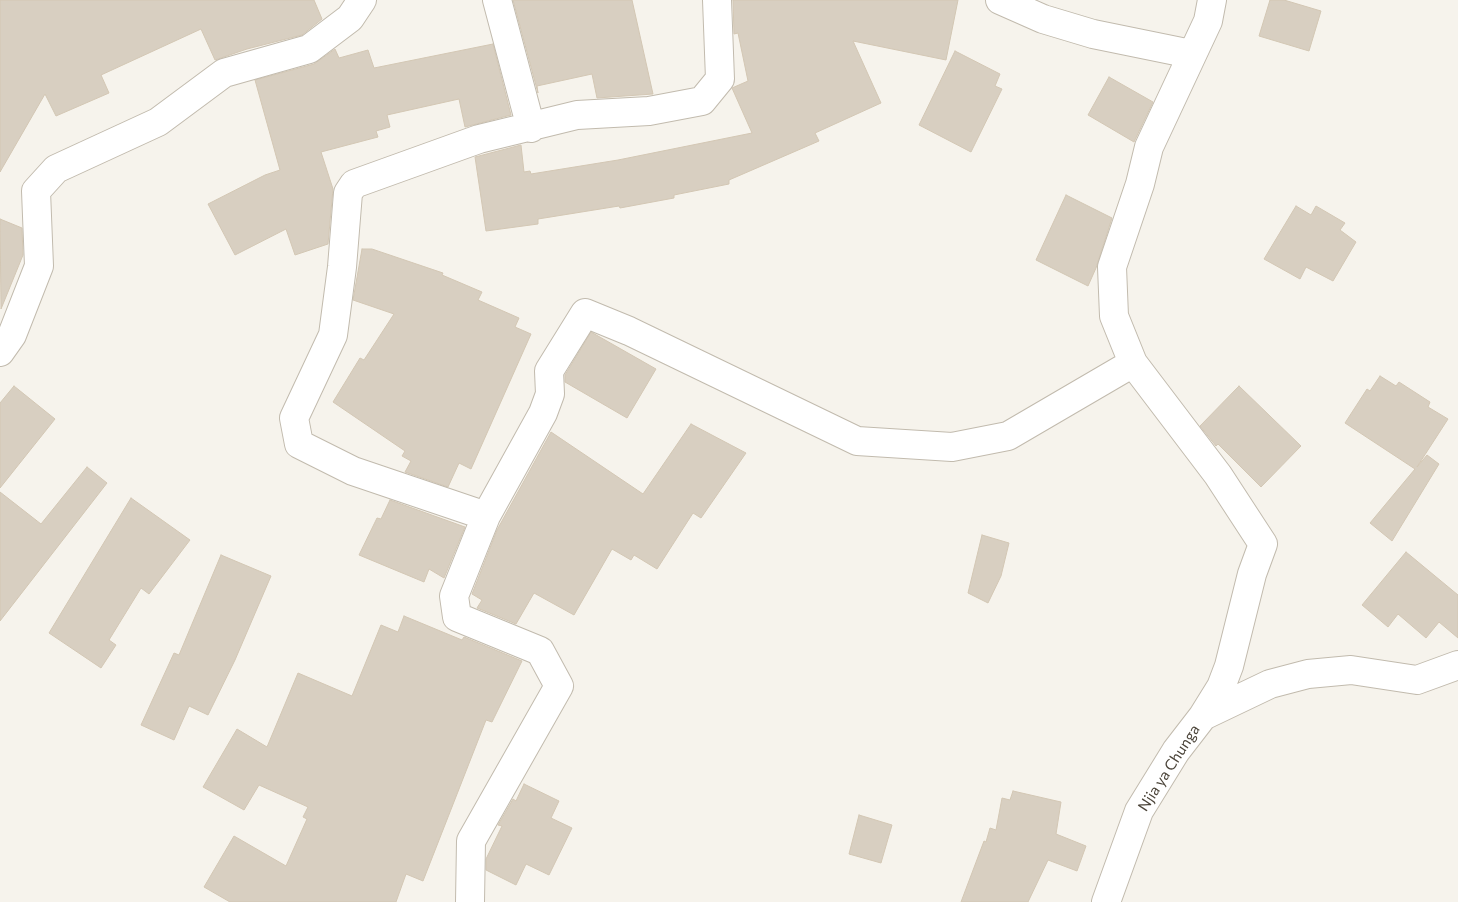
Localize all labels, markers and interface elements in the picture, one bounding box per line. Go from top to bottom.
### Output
street label: Njia ya Chunga [1134,721,1204,815]

